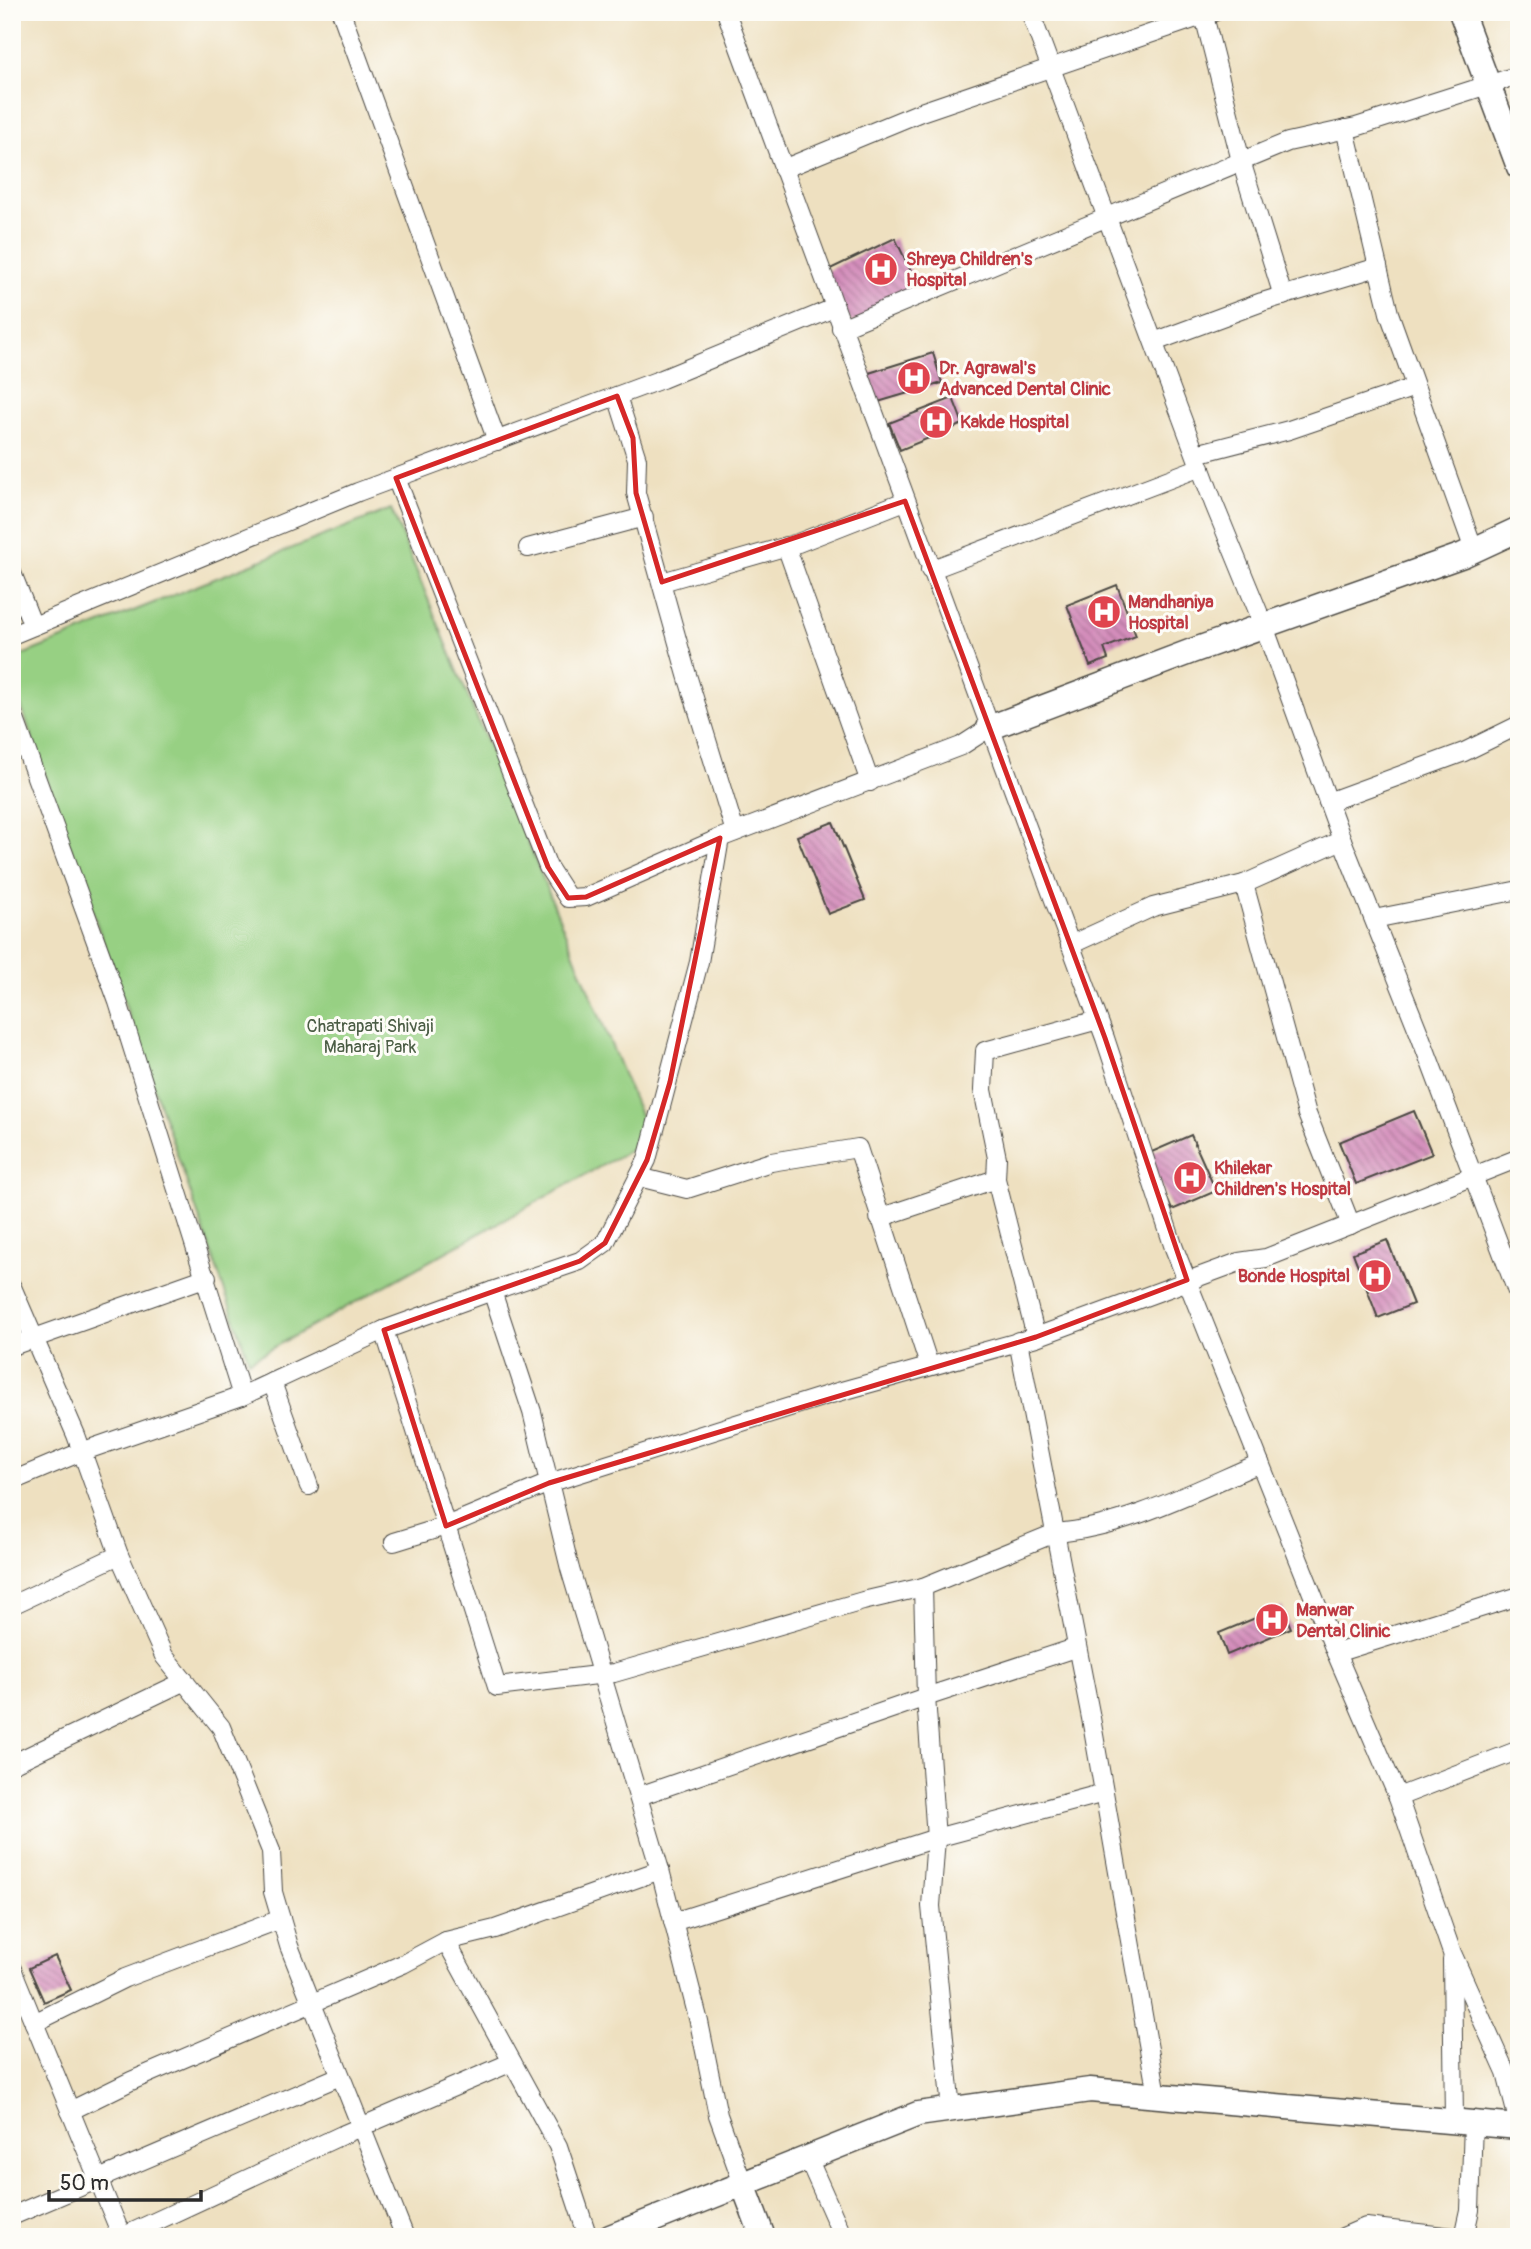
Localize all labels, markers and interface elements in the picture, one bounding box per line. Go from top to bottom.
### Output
place label: Shreya Children's Hospital [906,248,1033,292]
hospital icon: Shreya Children's Hospital [862,250,900,288]
place label: Dr. Agrawal's Advanced Dental Clinic [939,357,1111,401]
hospital icon: Dr. Agrawal's Advanced Dental Clinic [895,359,933,397]
hospital icon: Kakde Hospital [917,403,955,441]
place label: Kakde Hospital [960,411,1069,434]
place label: Mandhaniya Hospital [1128,591,1214,635]
hospital icon: Mandhaniya Hospital [1085,593,1123,631]
park label: Chatrapati Shivaji Maharaj Park [307,1015,433,1059]
place label: Khilekar Children's Hospital [1214,1157,1351,1201]
hospital icon: Khilekar Children's Hospital [1171,1159,1209,1197]
hospital icon: Bonde Hospital [1356,1257,1394,1295]
place label: Bonde Hospital [1238,1265,1350,1288]
place label: Manwar Dental Clinic [1296,1599,1391,1643]
hospital icon: Manwar Dental Clinic [1253,1601,1291,1639]
scale bar [49,2158,201,2202]
text: 50 m [60,2170,109,2197]

